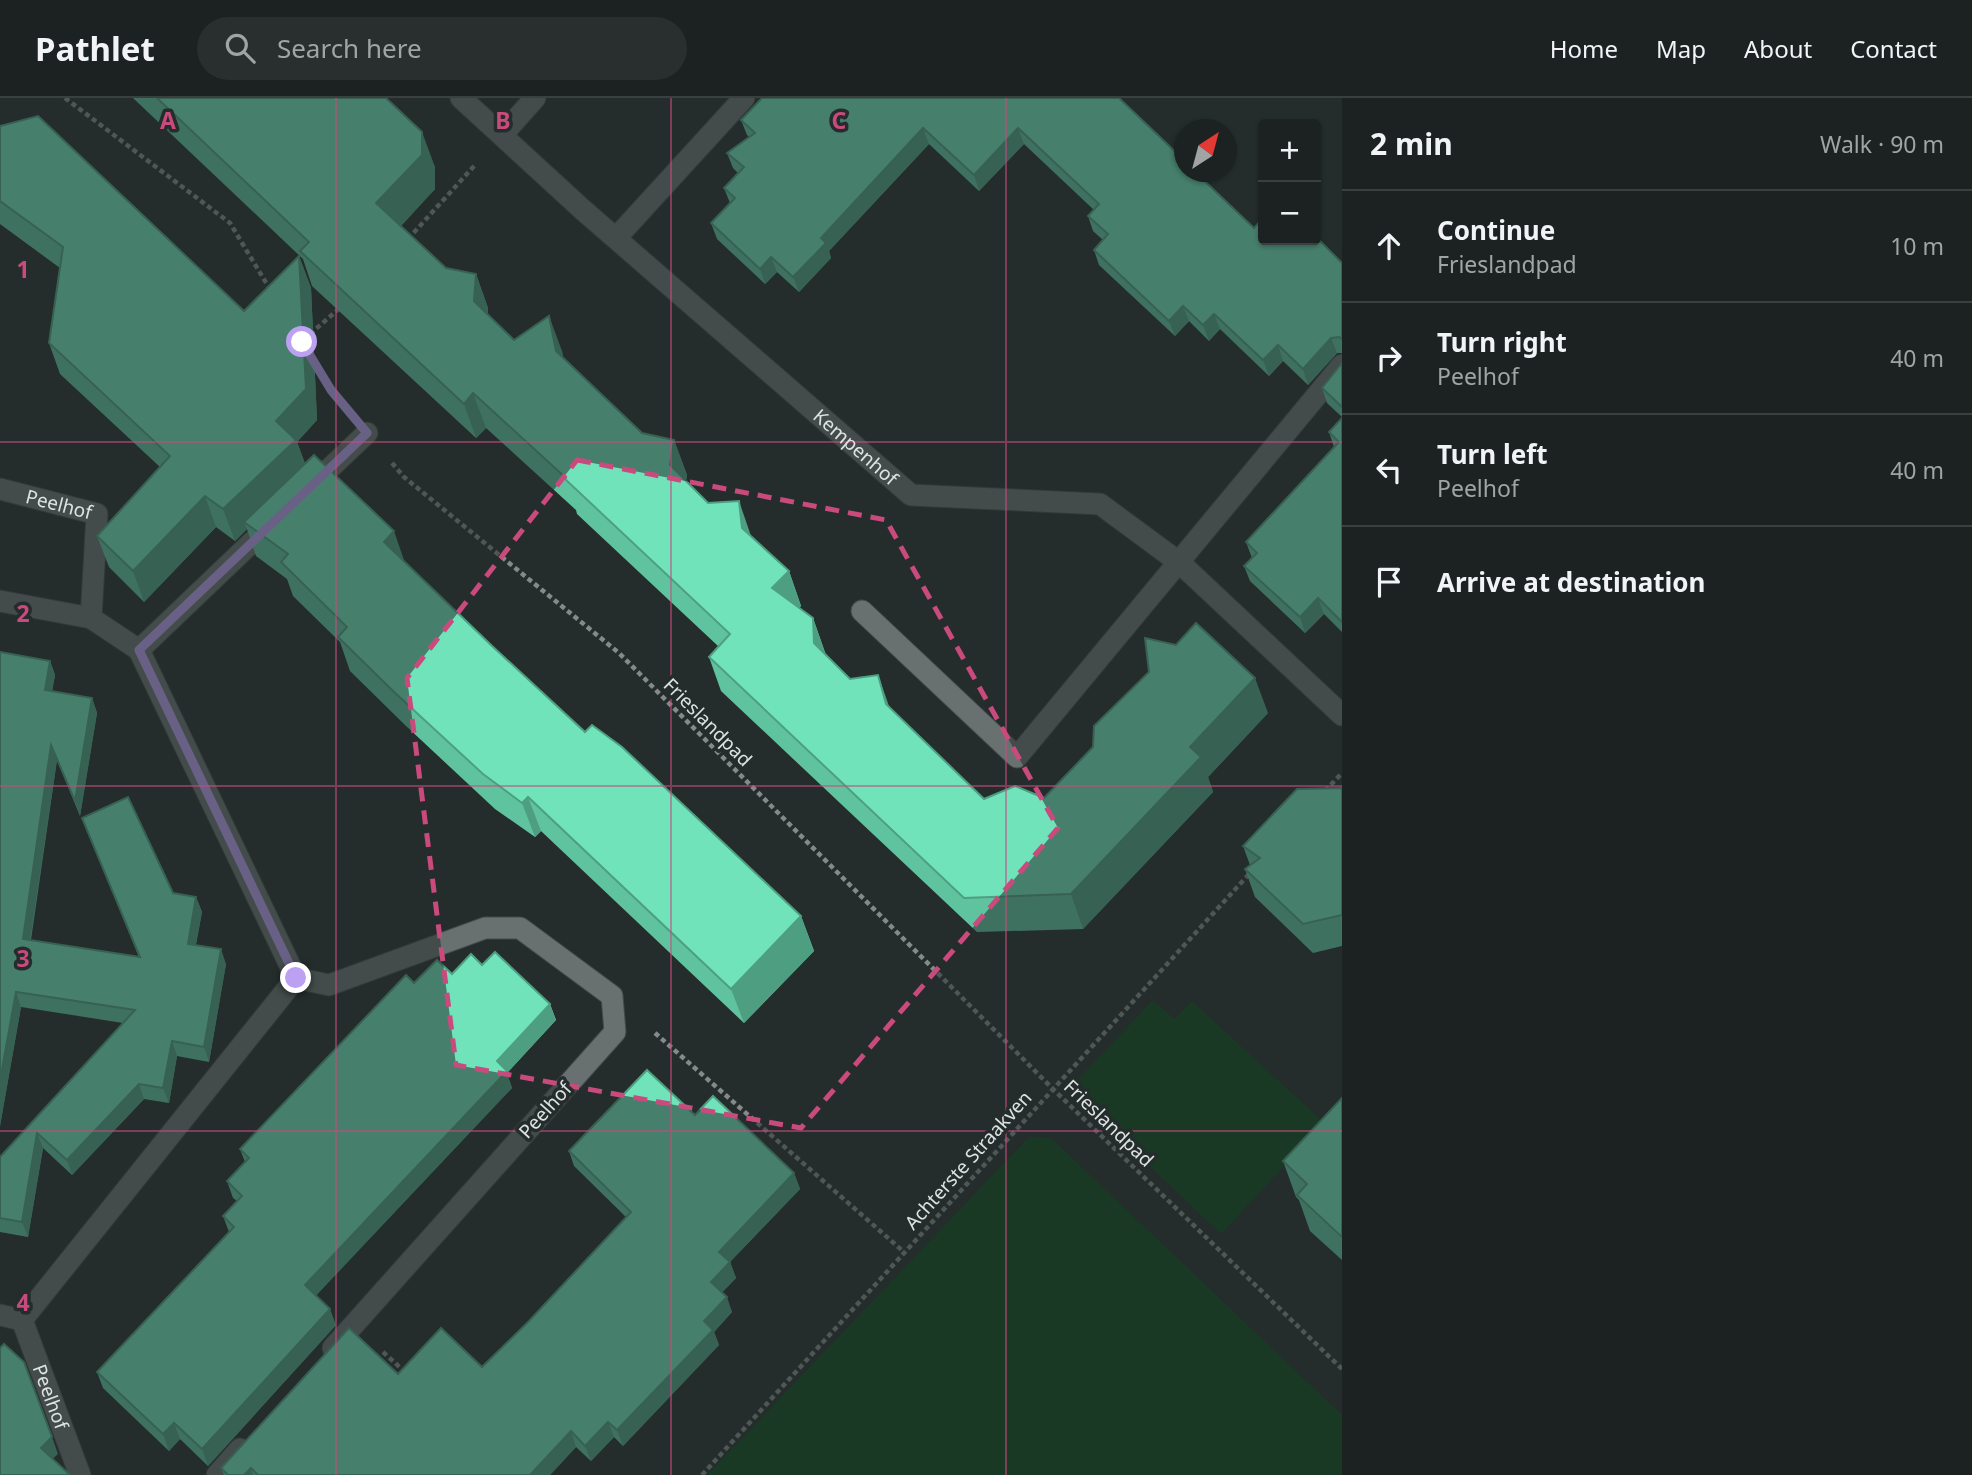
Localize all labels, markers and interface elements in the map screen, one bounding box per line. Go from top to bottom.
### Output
search box [197,17,687,80]
text: Pathlet [35,26,155,71]
icon: search [221,29,259,67]
text: Search here [277,30,422,66]
text: Home [1550,32,1618,65]
text: Map [1656,32,1706,65]
text: About [1744,32,1812,65]
text: Contact [1850,32,1937,65]
text: A [160,104,176,136]
text: B [495,104,511,136]
text: C [832,104,847,136]
north arrow [1174,119,1237,182]
map controls [1258,119,1321,245]
button: + [1258,119,1321,182]
text: 2 min [1370,123,1453,164]
text: Walk · 90 m [1820,128,1944,160]
button: − [1258,182,1321,245]
text: Continue [1437,212,1555,248]
icon: ahead [1370,227,1408,265]
text: 10 m [1890,230,1944,262]
text: Frieslandpad [1437,248,1577,280]
text: 1 [16,253,30,285]
text: Turn right [1437,324,1567,360]
route start [286,326,317,357]
icon: right [1370,339,1408,377]
text: 40 m [1890,342,1944,374]
text: Peelhof [1437,360,1519,392]
street label: Kempenhof [808,403,905,492]
text: Turn left [1437,436,1548,472]
icon: left [1370,451,1408,489]
text: 40 m [1890,454,1944,486]
text: Peelhof [1437,472,1519,504]
street label: Peelhof [23,483,96,526]
icon: arrive [1370,563,1408,601]
text: Arrive at destination [1437,564,1706,600]
text: 2 [16,597,30,629]
street label: Frieslandpad [658,672,758,772]
text: 3 [16,942,30,974]
route end [280,962,311,993]
street label: Frieslandpad [1058,1074,1160,1172]
street label: Peelhof [513,1075,578,1144]
street label: Achterste Straakven [899,1085,1037,1235]
text: 4 [16,1286,30,1318]
street label: Peelhof [27,1361,75,1434]

